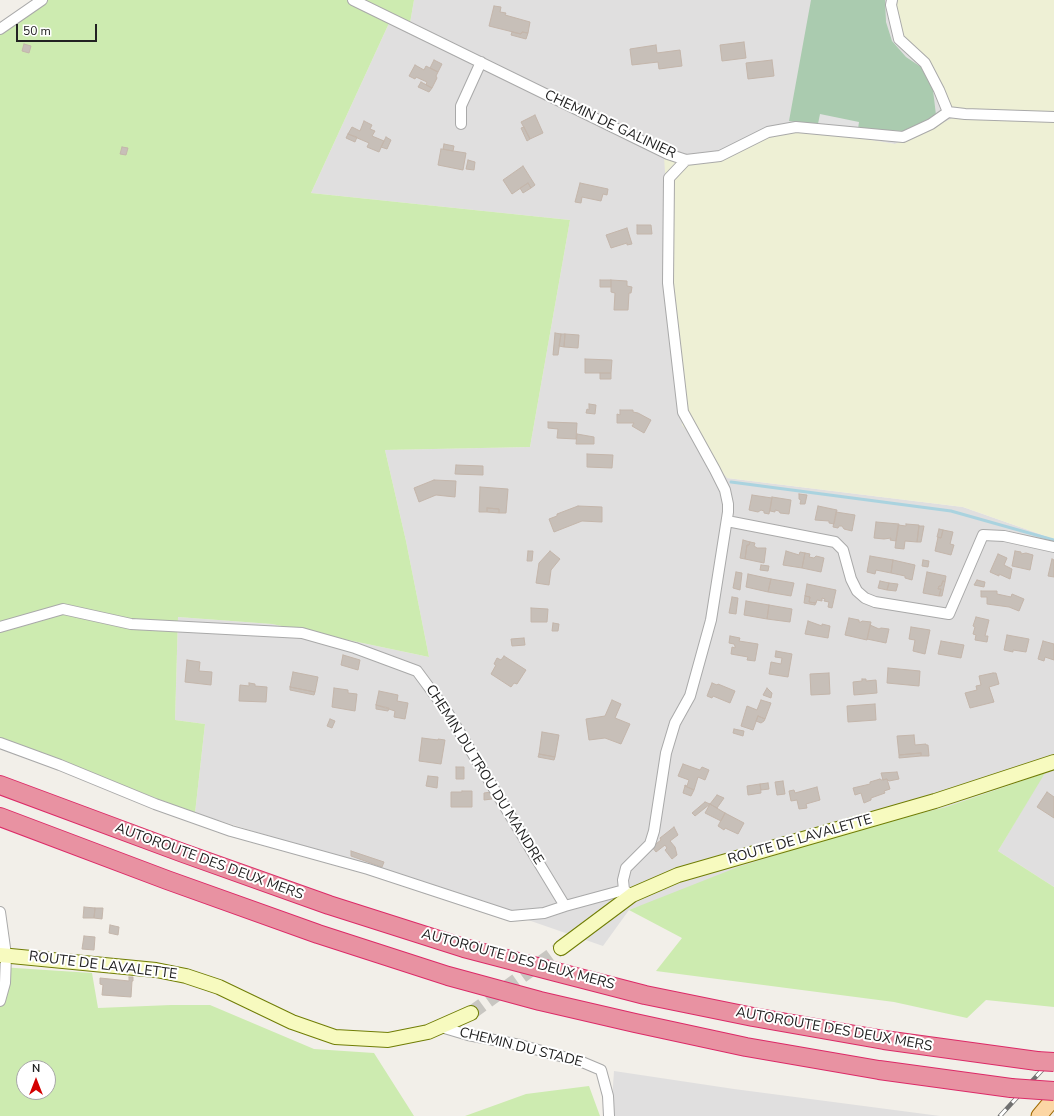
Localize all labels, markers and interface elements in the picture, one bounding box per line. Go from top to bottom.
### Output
scale bar [18,16,99,42]
text: 50 m [23,23,51,39]
street label: CHEMIN DE GALINIER [542,87,678,163]
street label: CHEMIN DU TROU DU MANDRE [422,682,546,868]
street label: ROUTE DE LAVALETTE [726,811,874,869]
street label: AUTOROUTE DES DEUX MERS [112,820,306,904]
street label: AUTOROUTE DES DEUX MERS [420,926,616,994]
street label: ROUTE DE LAVALETTE [28,949,178,983]
street label: AUTOROUTE DES DEUX MERS [734,1004,934,1056]
street label: CHEMIN DU STADE [458,1025,584,1071]
north arrow [16,1060,56,1100]
text: N [32,1061,40,1076]

